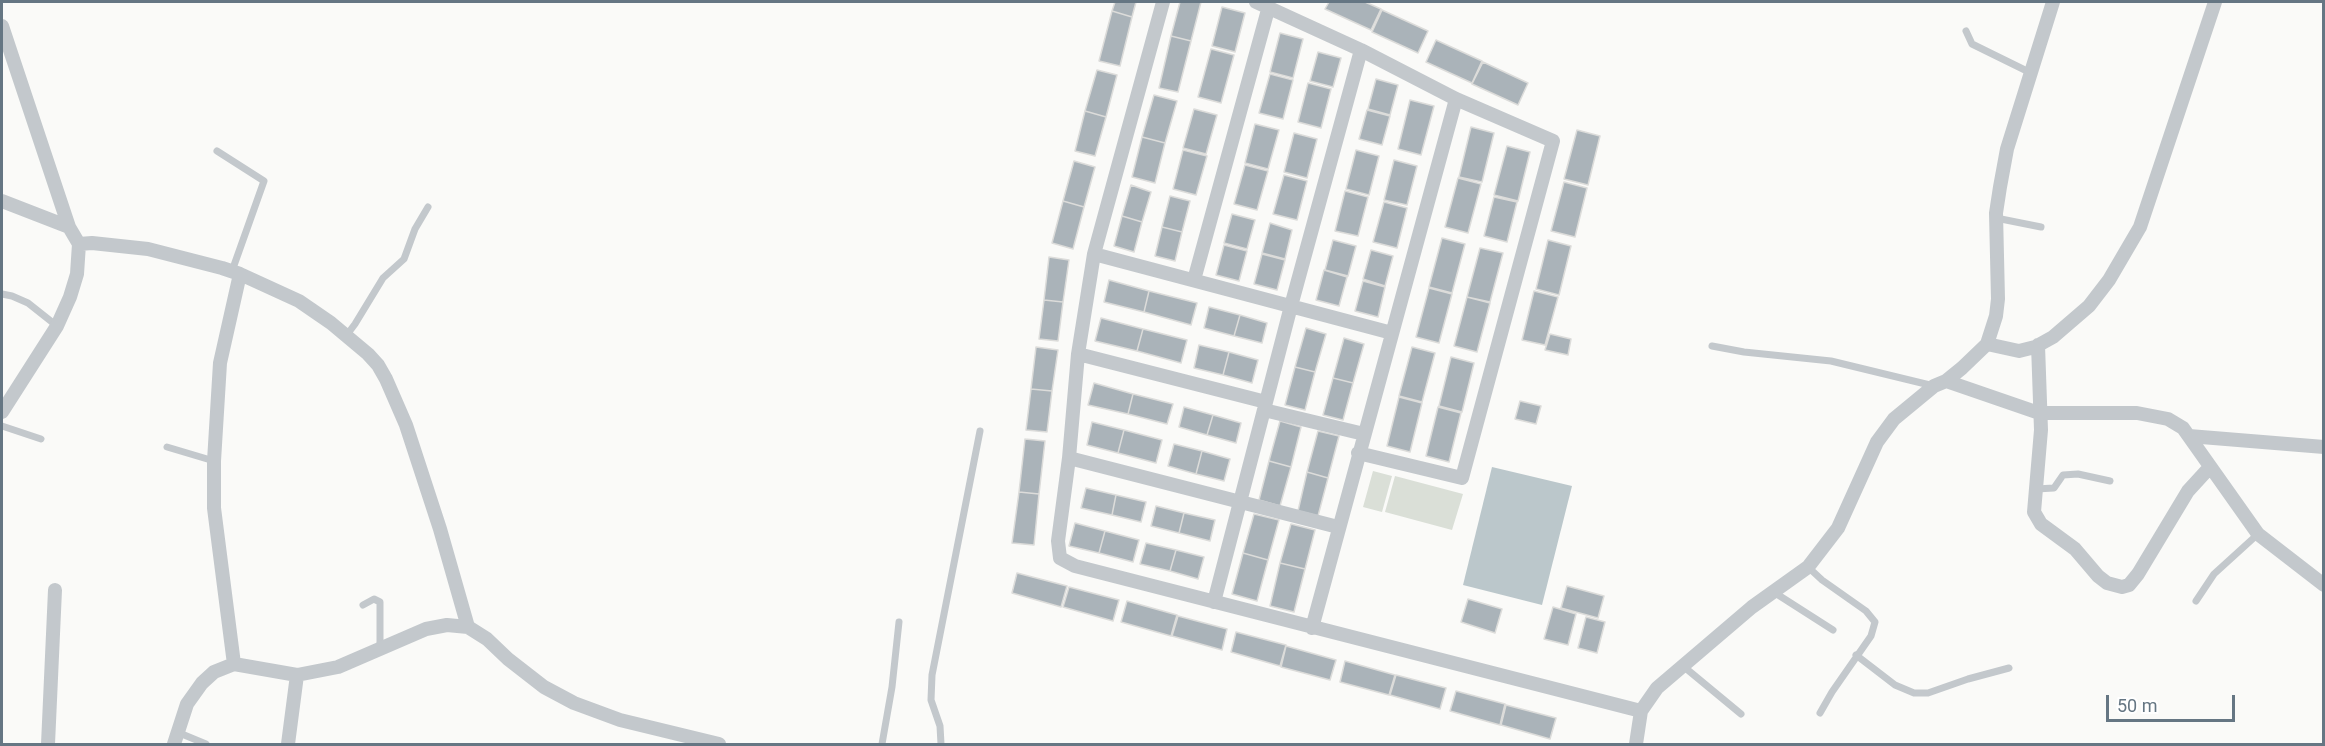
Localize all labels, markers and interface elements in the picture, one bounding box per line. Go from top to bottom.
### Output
scale bar [2109,683,2238,721]
text: 50 m [2117,695,2157,716]

